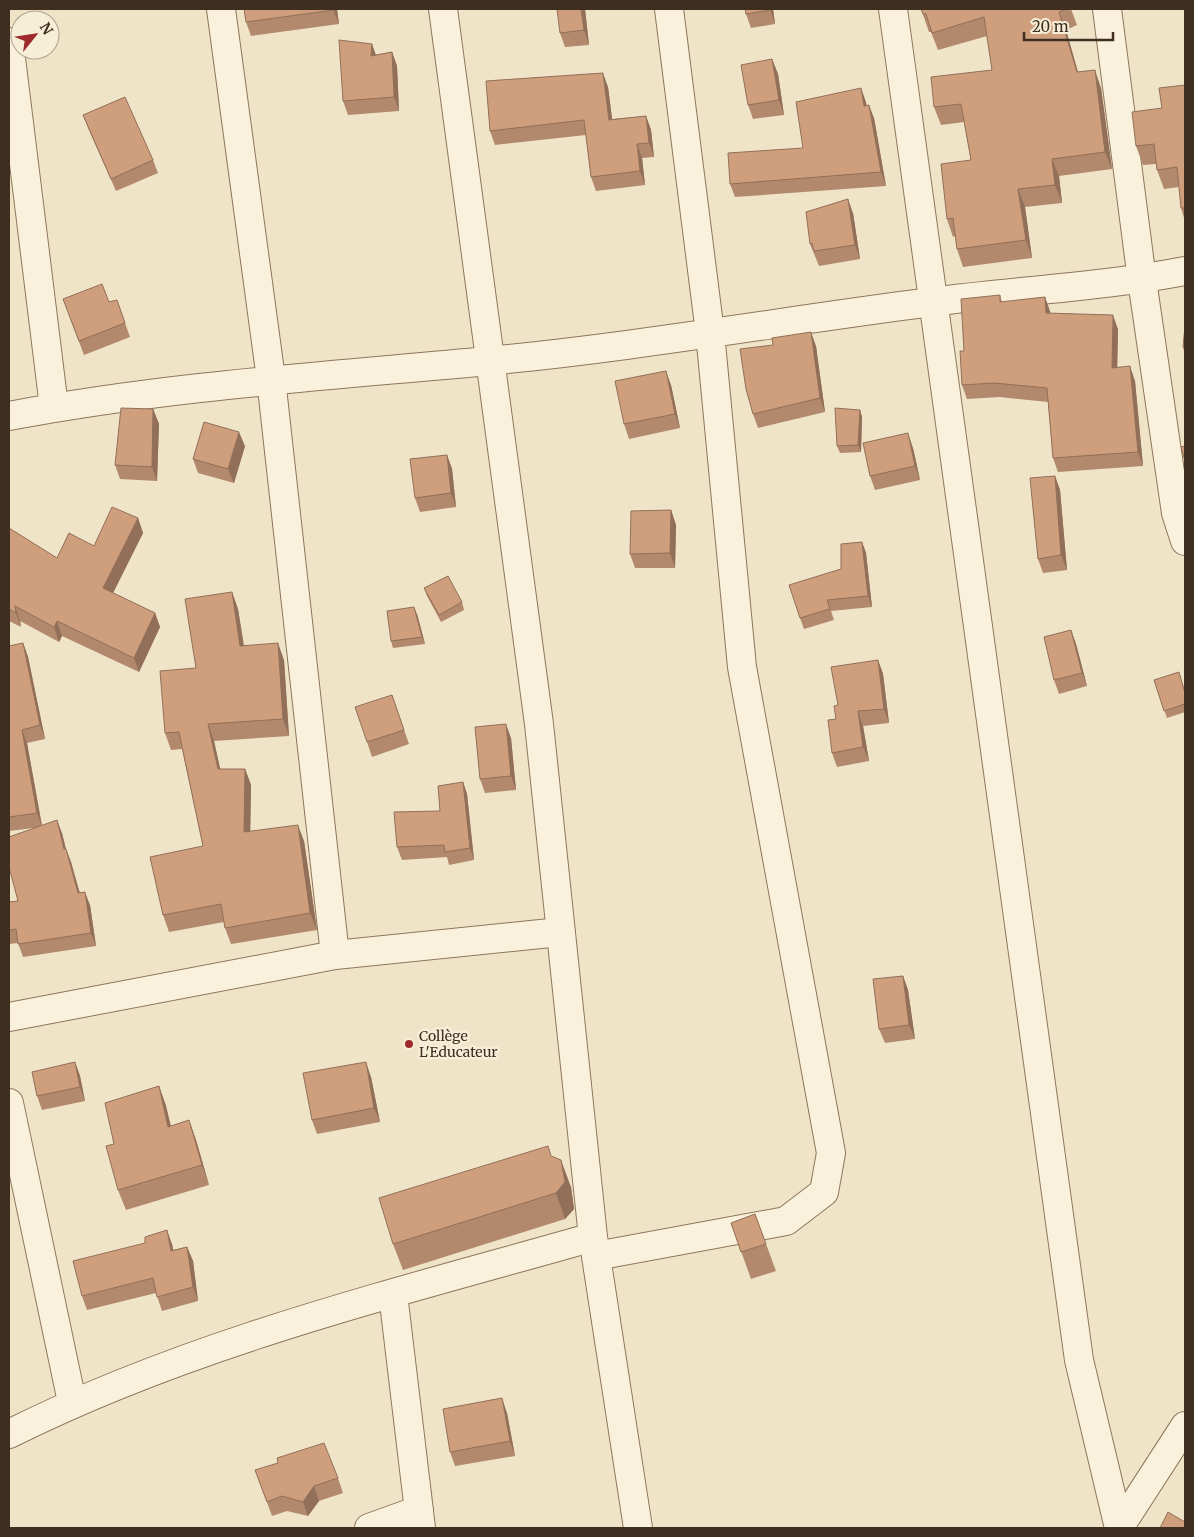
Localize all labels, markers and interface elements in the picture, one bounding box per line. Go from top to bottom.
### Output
north arrow [10,10,60,60]
scale bar [1024,10,1113,42]
text: 20 m [1032,17,1069,36]
text: N [36,19,57,38]
place label: Collège L'Educateur [419,1027,498,1061]
marker: Collège L'Educateur [403,1038,415,1050]

